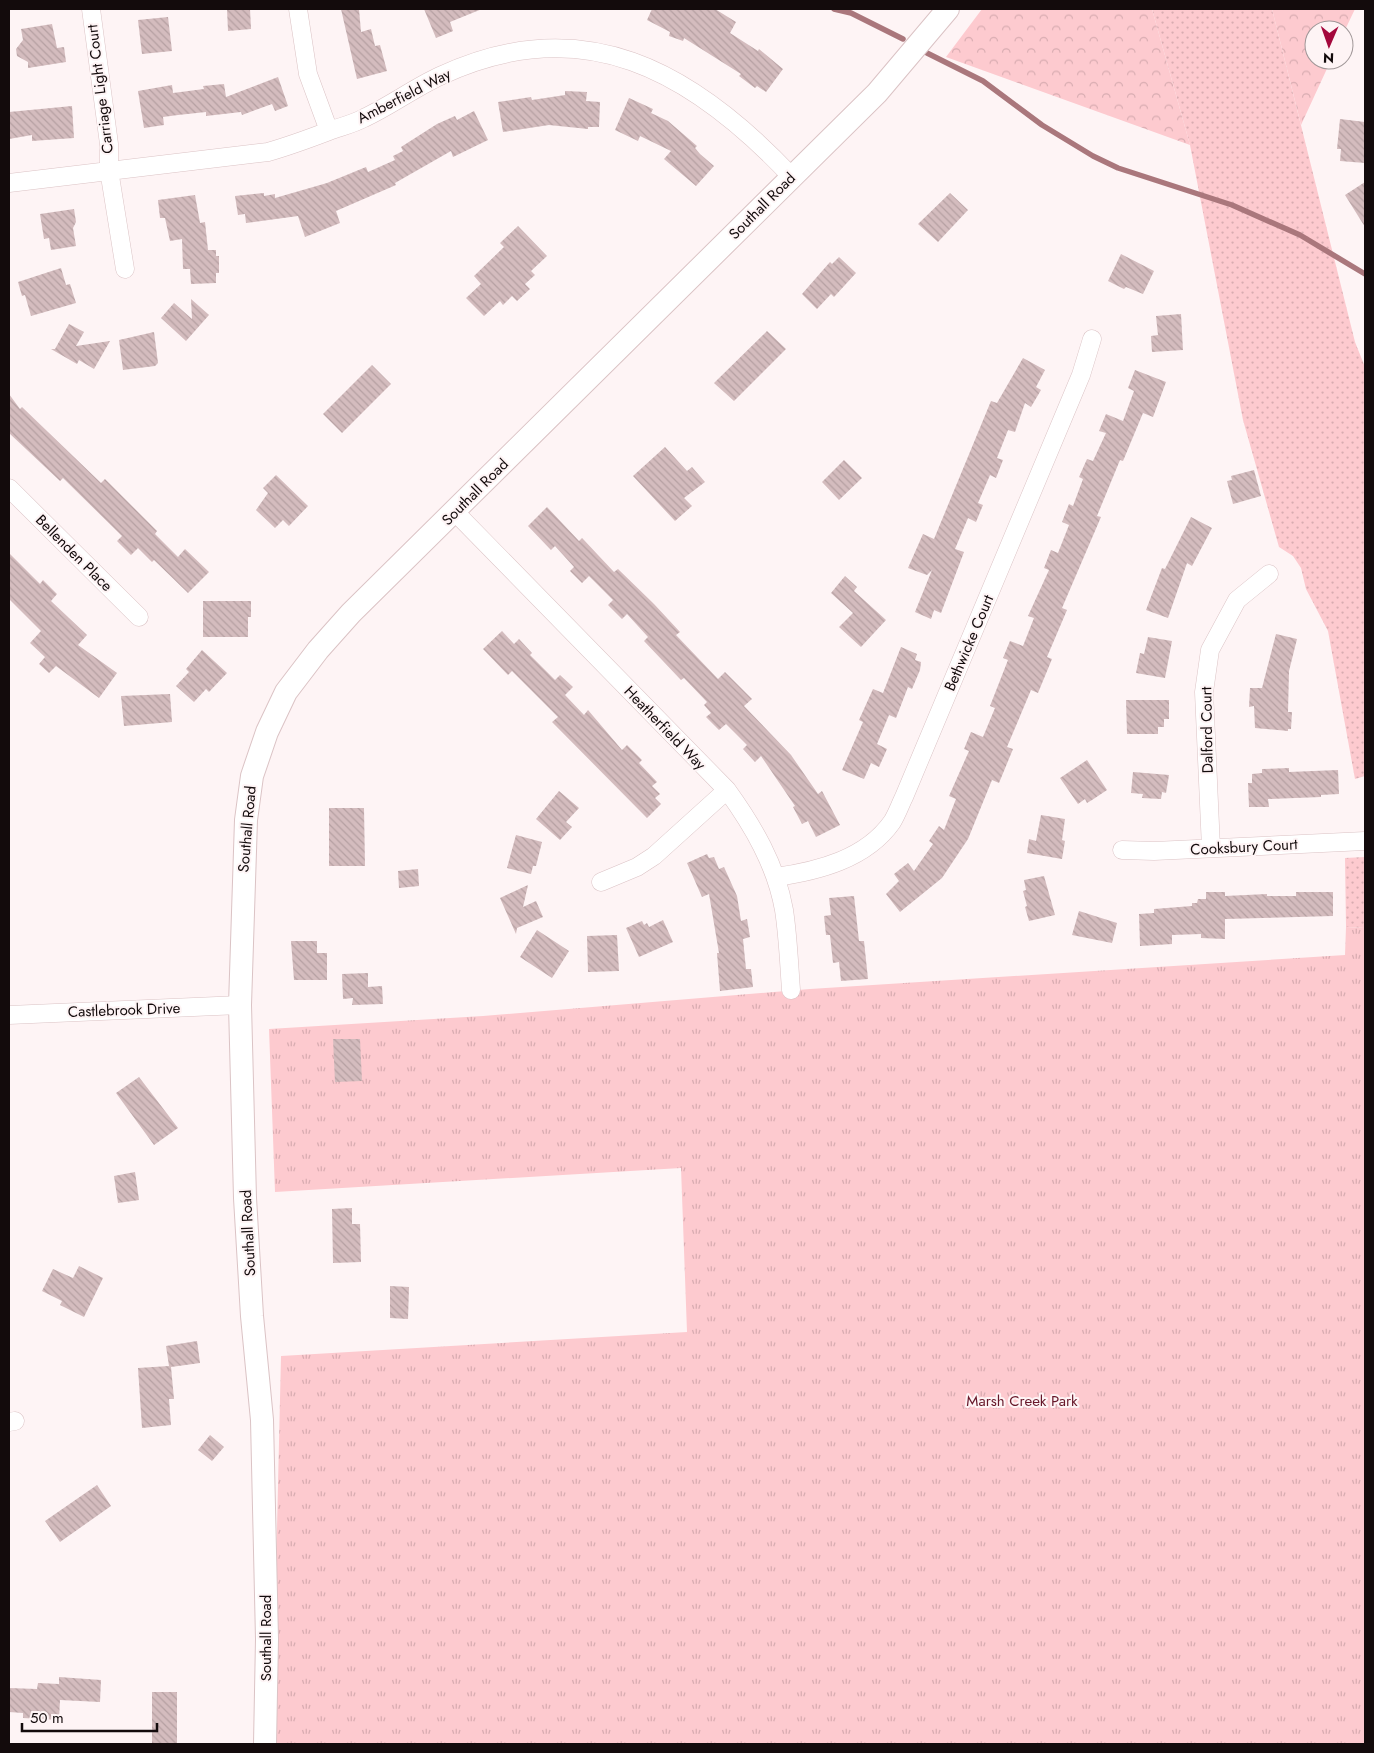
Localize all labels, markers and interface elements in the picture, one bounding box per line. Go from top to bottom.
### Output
north arrow [1304,20,1354,70]
street label: Carriage Light Court [81,23,119,155]
text: N [1323,48,1334,68]
street label: Amberfield Way [353,63,455,129]
street label: Southall Road [724,168,800,244]
street label: Southall Road [437,454,513,530]
street label: Bellenden Place [31,510,118,597]
street label: Bethwicke Court [939,591,999,694]
street label: Heatherfield Way [619,681,711,775]
street label: Dalford Court [1195,686,1219,774]
street label: Southall Road [232,785,262,873]
street label: Cooksbury Court [1190,833,1299,861]
street label: Castlebrook Drive [67,997,181,1023]
street label: Southall Road [235,1189,261,1277]
park label: Marsh Creek Park [966,1390,1078,1412]
street label: Southall Road [255,1595,277,1681]
scale bar [22,1700,158,1732]
text: 50 m [30,1707,64,1729]

